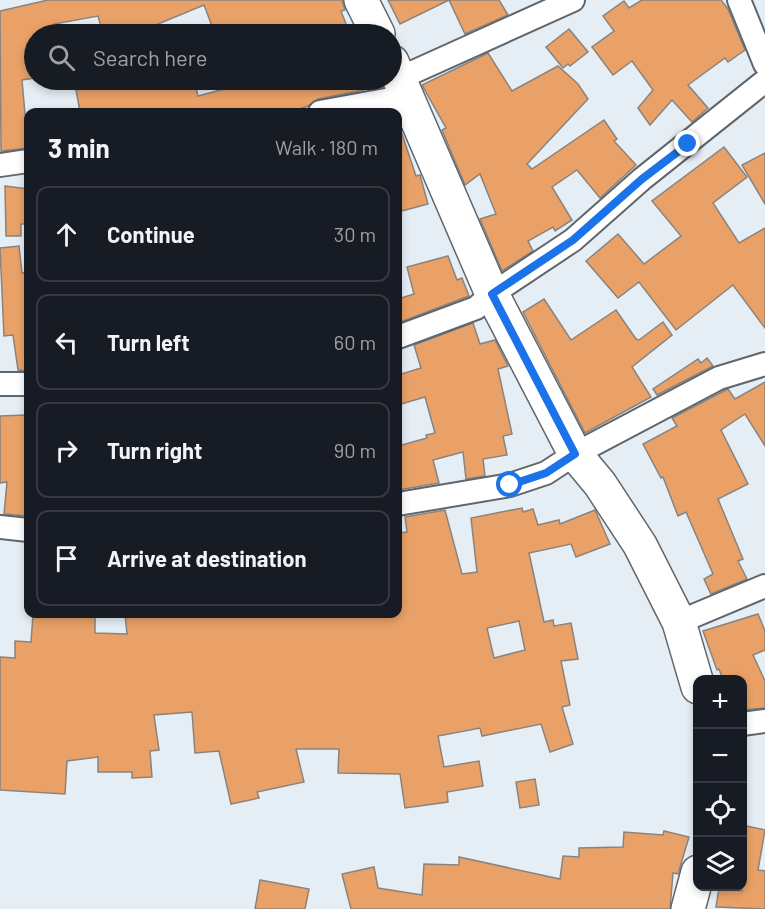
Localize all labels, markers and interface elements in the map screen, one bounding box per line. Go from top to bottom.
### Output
search box [24,24,402,90]
icon: search [45,41,78,74]
text: Search here [93,44,207,70]
route end [674,130,700,156]
text: 3 min [48,132,110,163]
text: Walk · 180 m [275,135,378,159]
icon: ahead [50,218,83,251]
text: Continue [107,221,195,247]
text: 30 m [334,222,376,246]
icon: left [50,326,83,359]
text: Turn left [107,329,190,355]
text: 60 m [334,330,376,354]
icon: right [50,434,83,467]
text: Turn right [107,437,202,463]
text: 90 m [334,438,376,462]
route start [496,471,522,497]
icon: arrive [50,542,83,575]
text: Arrive at destination [107,545,306,571]
map controls [693,675,747,891]
button: + [693,675,747,729]
button: − [693,729,747,783]
button: locate [693,783,747,837]
button: layers [693,837,747,891]

